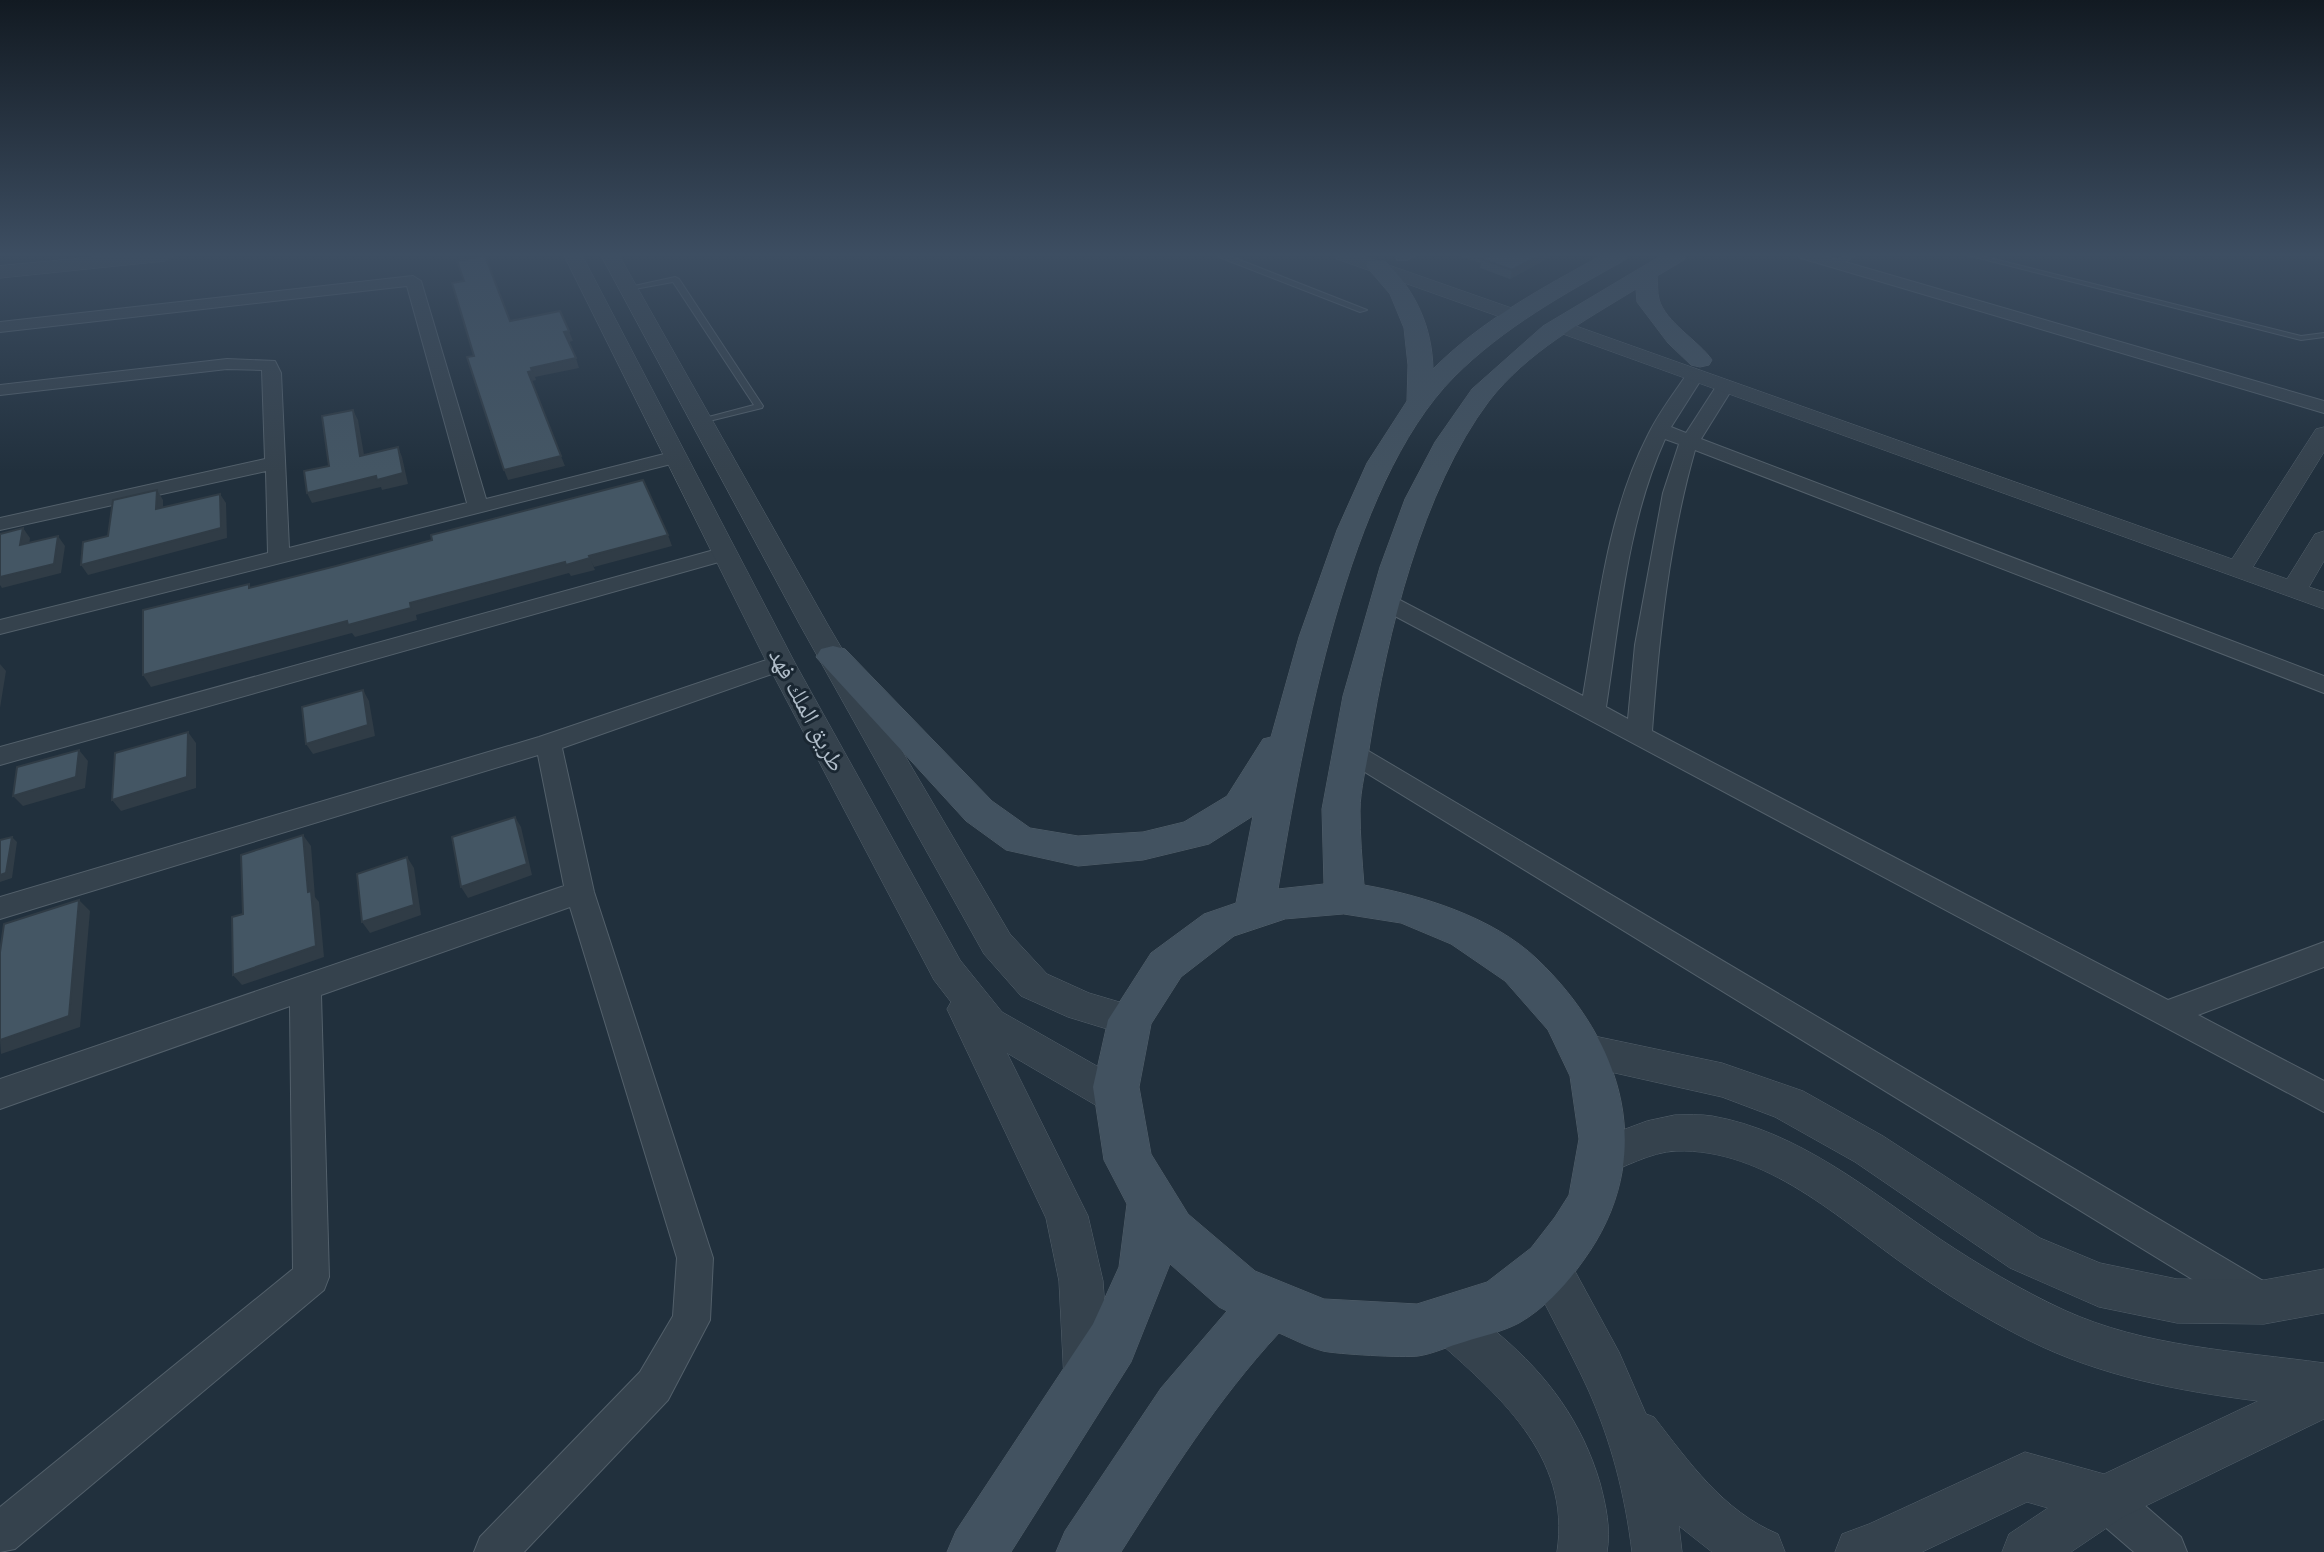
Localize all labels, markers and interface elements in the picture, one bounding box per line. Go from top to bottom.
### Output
street label: طريق الملك فهد [763,644,851,776]

